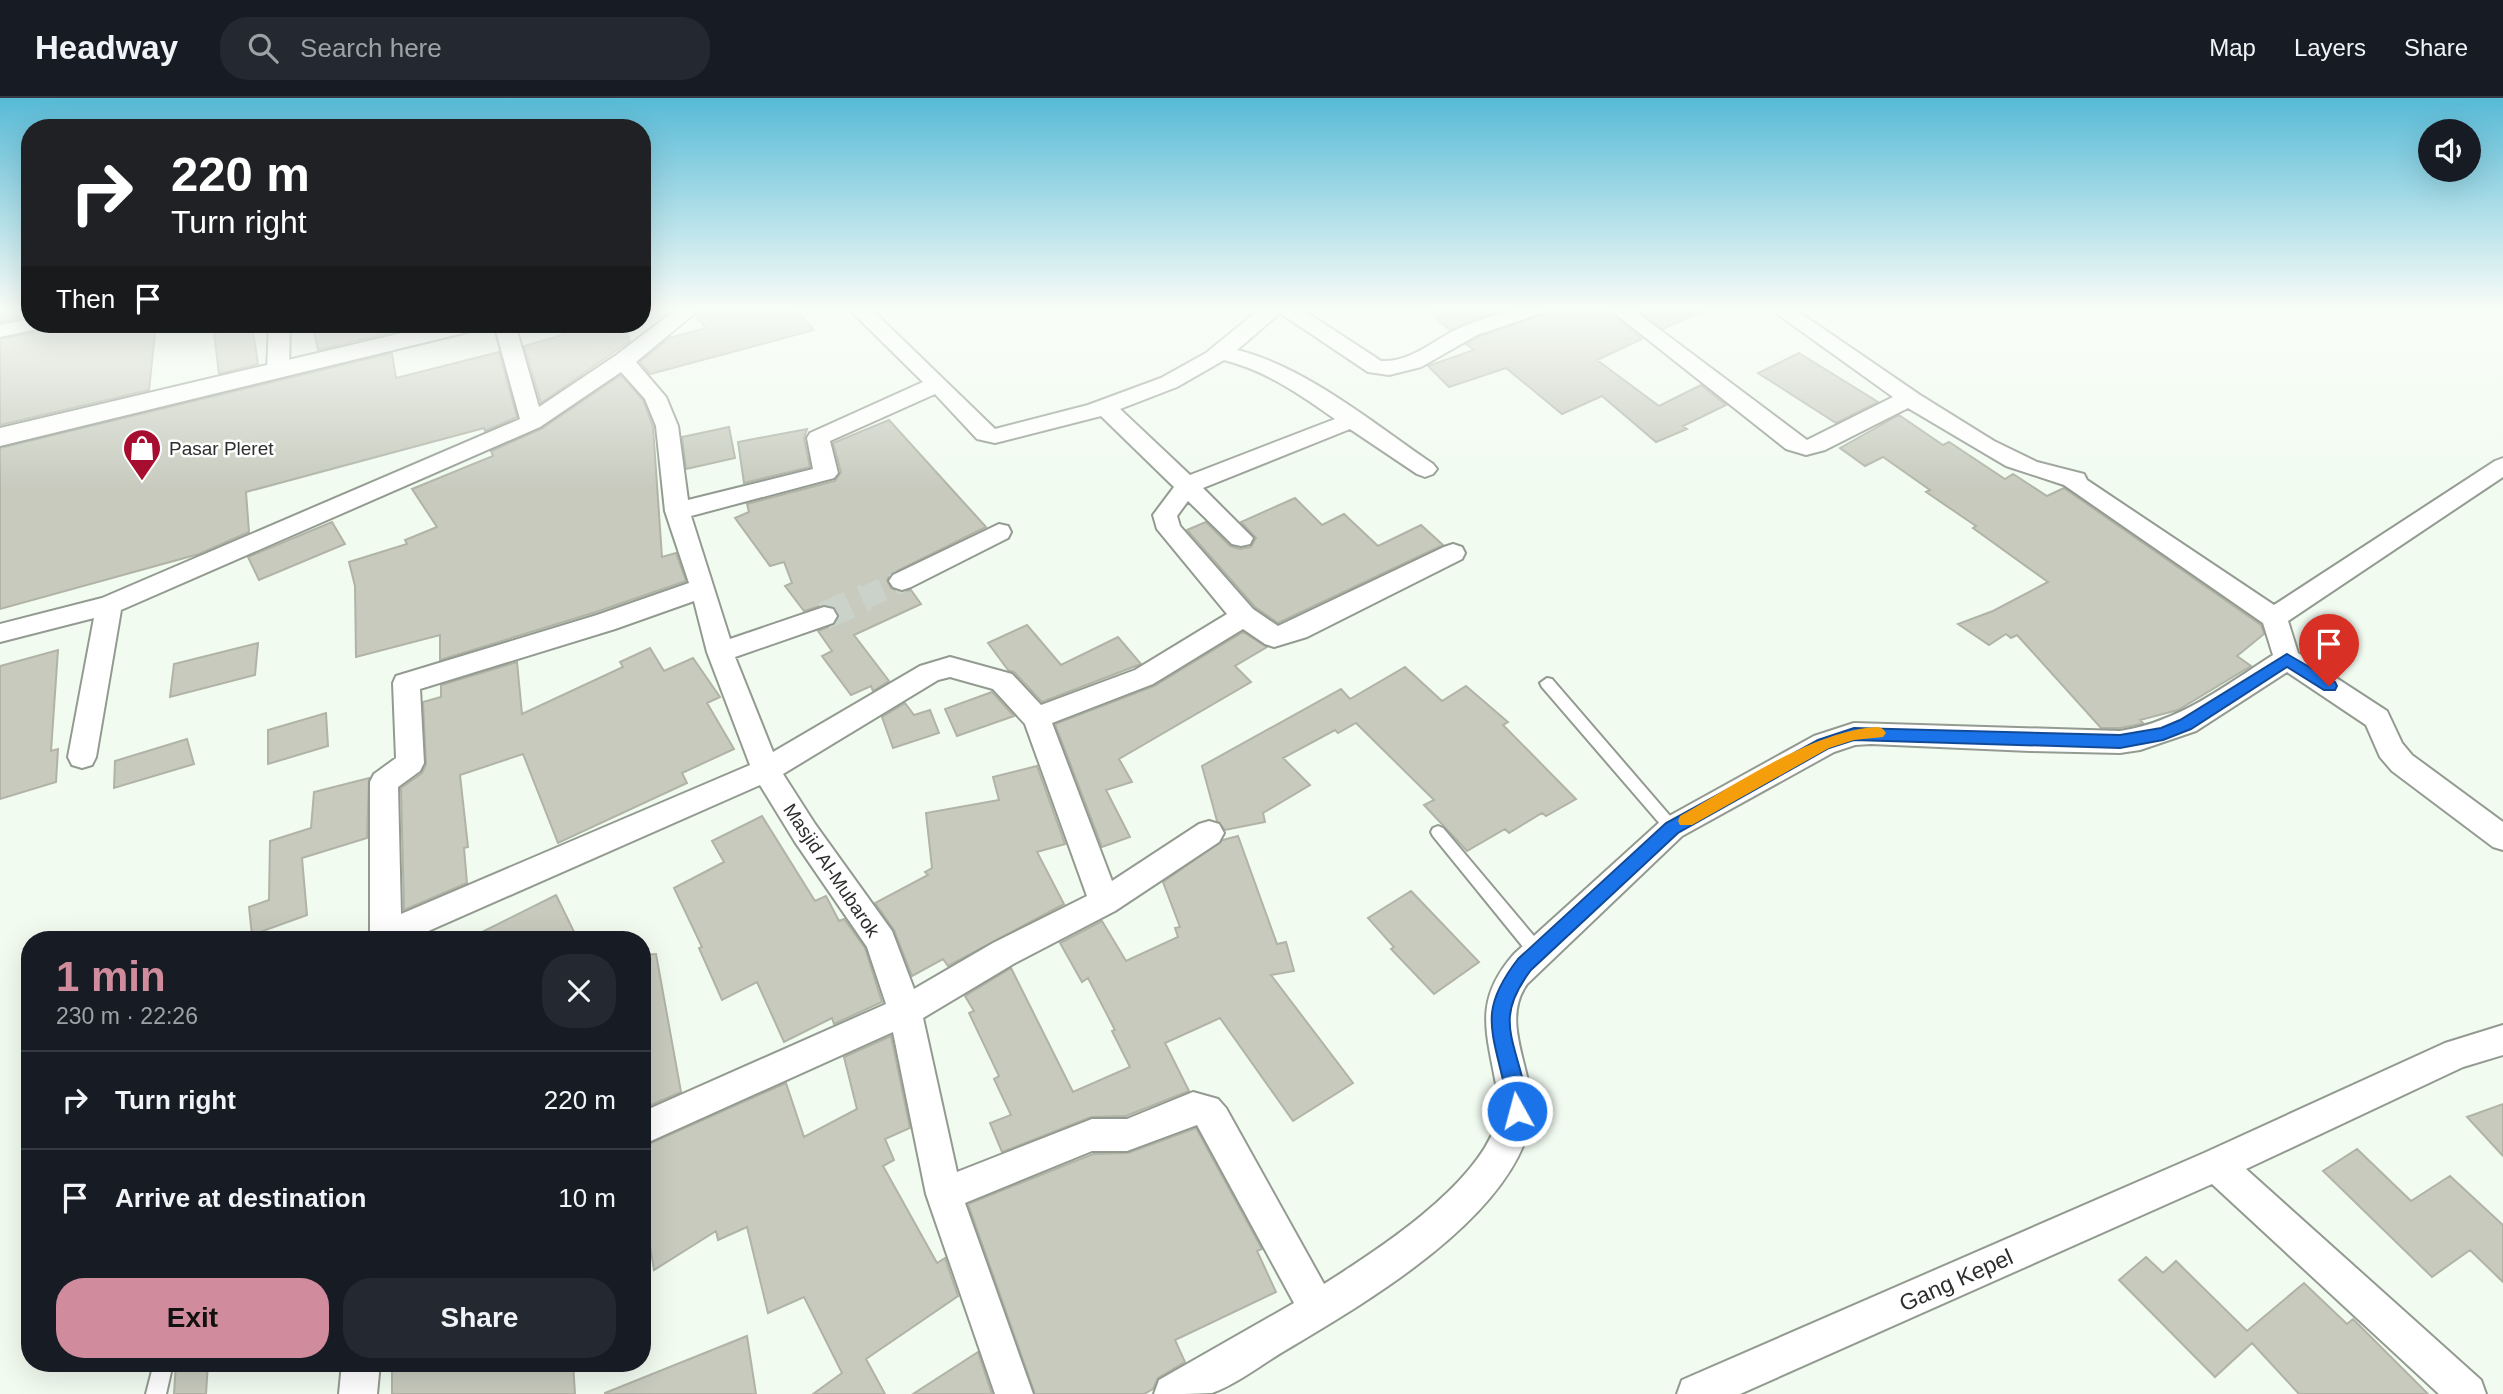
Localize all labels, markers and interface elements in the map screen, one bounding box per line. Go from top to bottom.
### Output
search box [220,17,710,80]
text: Headway [35,29,178,66]
icon: search [244,29,282,67]
text: Search here [300,33,442,63]
text: Map [2209,34,2256,61]
text: Layers [2294,34,2366,61]
text: Share [2404,34,2468,61]
map controls [2418,119,2481,182]
button: sound [2418,119,2481,182]
icon: right [56,147,147,238]
text: 220 m [171,147,310,201]
text: Turn right [171,204,307,240]
icon: arrive [129,280,167,318]
text: Then [56,284,115,314]
shop icon: Pasar Pleret [121,427,163,482]
place label: Pasar Pleret [169,438,274,459]
pin [2299,614,2359,686]
icon: arrive [2310,625,2348,663]
street label: Masjid Al-Mubarok [779,800,884,941]
text: 1 min [56,953,166,1000]
button: close [542,954,616,1028]
text: 230 m · 22:26 [56,1003,198,1029]
position arrow [1480,1074,1554,1148]
icon: right [56,1081,94,1119]
text: Turn right [115,1085,236,1115]
text: 220 m [544,1085,616,1115]
icon: arrive [56,1179,94,1217]
text: Arrive at destination [115,1183,366,1213]
text: 10 m [558,1183,616,1213]
street label: Gang Kepel [1895,1243,2017,1317]
button: Exit [56,1278,329,1358]
button: Share [343,1278,616,1358]

